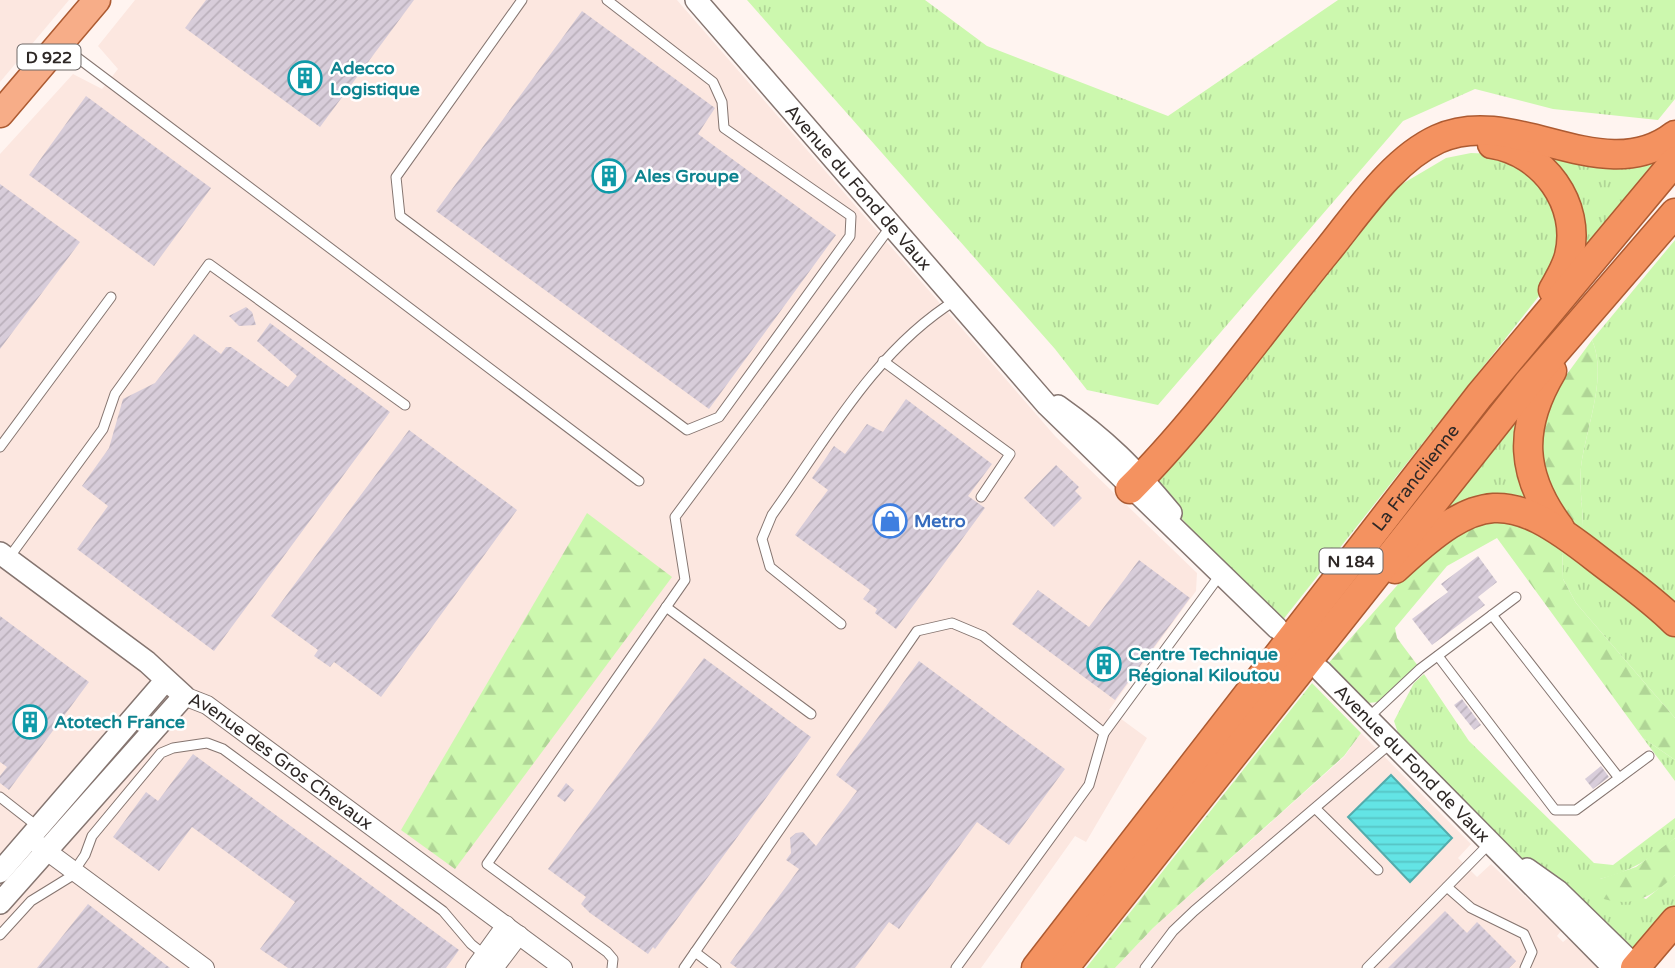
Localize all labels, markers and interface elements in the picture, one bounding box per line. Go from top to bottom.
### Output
road number: D 922 [18,44,80,69]
place label: Adecco Logistique [330,57,420,100]
building icon: Adecco Logistique [286,59,324,97]
street label: Avenue du Fond de Vaux [780,100,936,275]
building icon: Ales Groupe [590,157,628,195]
place label: Ales Groupe [634,165,739,187]
street label: La Francilienne [1367,420,1464,536]
shop icon: Metro [871,502,909,540]
place label: Metro [914,510,966,532]
road number: N 184 [1320,548,1382,574]
place label: Centre Technique Régional Kiloutou [1128,643,1280,686]
building icon: Centre Technique Régional Kiloutou [1085,645,1123,683]
street label: Avenue du Fond de Vaux [1330,680,1495,847]
street label: Avenue des Gros Chevaux [186,688,377,835]
building icon: Atotech France [11,703,49,741]
place label: Atotech France [54,711,185,733]

